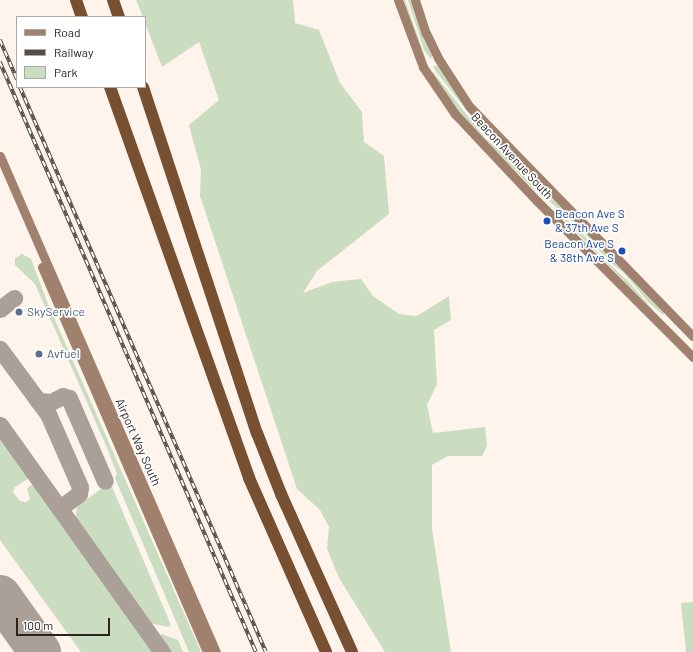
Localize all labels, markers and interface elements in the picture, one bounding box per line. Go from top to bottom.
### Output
legend [16,16,146,88]
text: Road [54,25,81,39]
text: Railway [54,45,93,59]
text: Park [54,65,78,79]
street label: Beacon Avenue South [468,110,556,202]
place label: Beacon Ave S & 37th Ave S [555,207,625,235]
marker: Beacon Ave S & 37th Ave S [542,216,552,226]
place label: Beacon Ave S & 38th Ave S [544,237,614,265]
marker: Beacon Ave S & 38th Ave S [617,246,627,256]
place label: SkyService [27,305,85,319]
marker: SkyService [14,307,24,317]
place label: Avfuel [47,347,80,361]
marker: Avfuel [34,349,44,359]
street label: Airport Way South [112,396,164,488]
scale bar [18,610,112,636]
text: 100 m [23,618,53,632]

